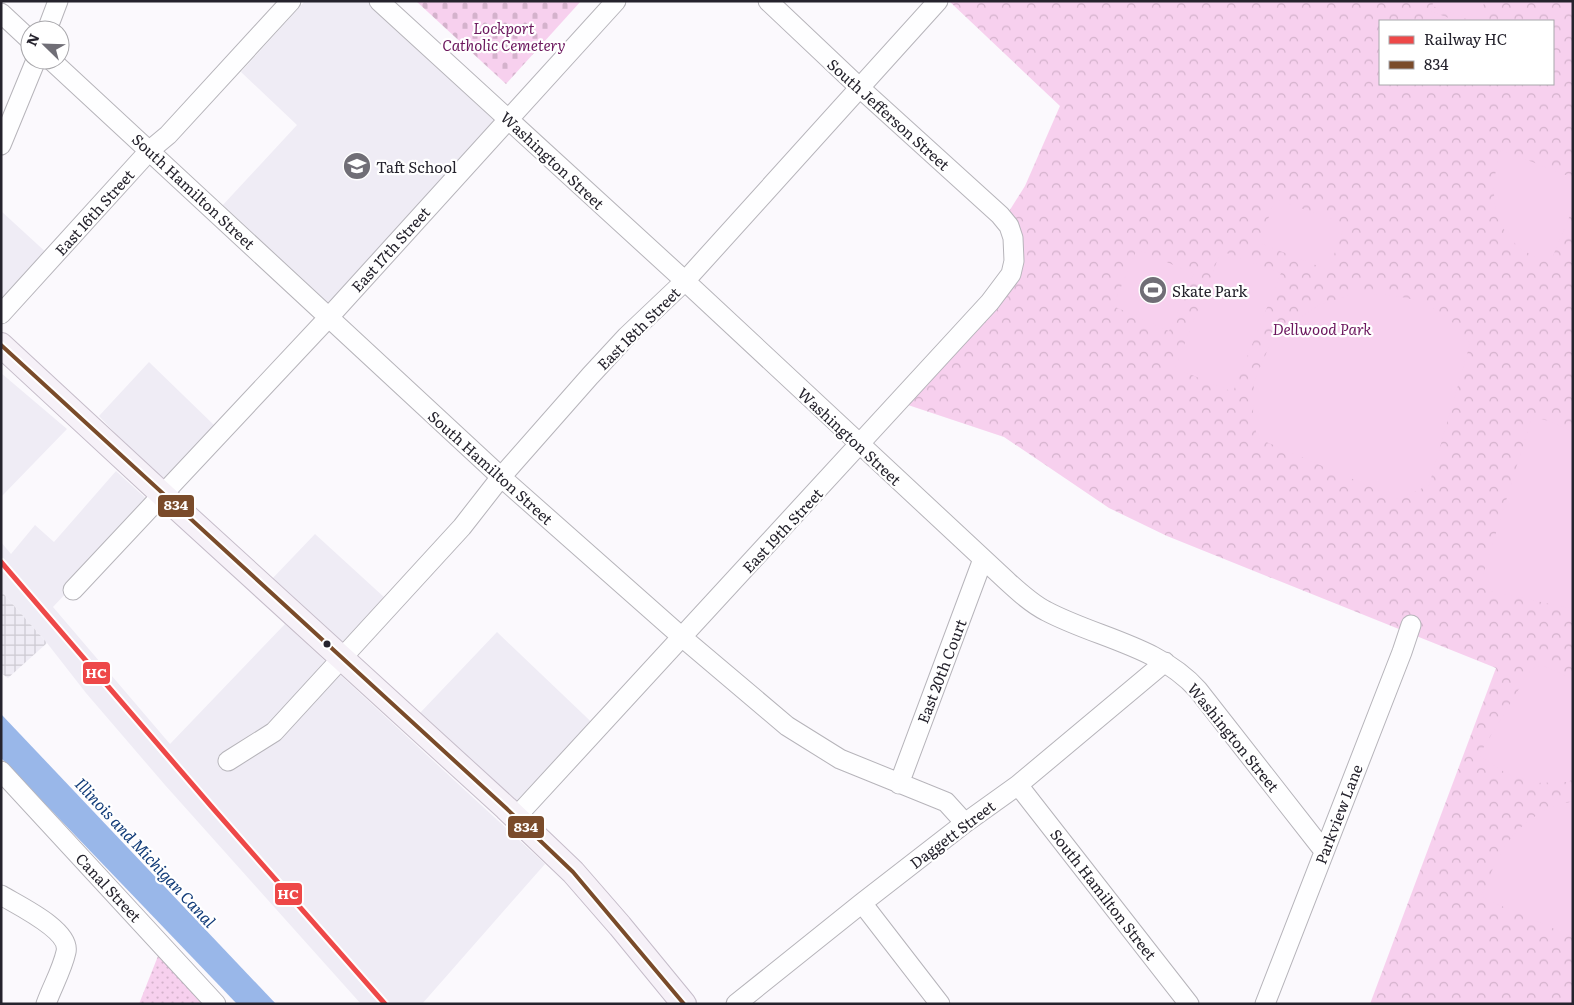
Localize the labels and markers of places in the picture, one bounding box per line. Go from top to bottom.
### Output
school or university icon: Taft School [342,151,372,181]
place label: Taft School [376,155,457,178]
sports icon: Skate Park [1138,275,1168,305]
place label: Skate Park [1172,279,1248,302]
unlabelled marker [322,639,332,649]

